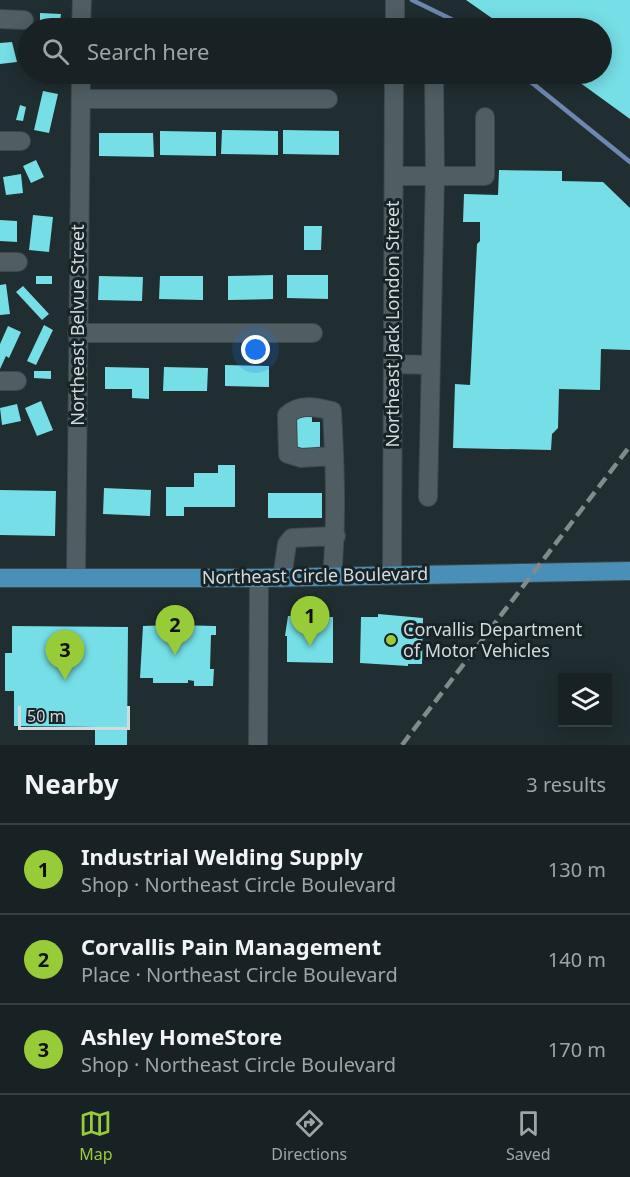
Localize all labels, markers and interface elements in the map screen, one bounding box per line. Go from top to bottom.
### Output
search box [18,18,612,84]
icon: search [39,35,72,68]
text: Search here [87,36,209,66]
street label: Northeast Jack London Street [380,200,404,448]
street label: Northeast Belvue Street [65,224,89,426]
your location [241,335,270,364]
street label: Northeast Circle Boulevard [202,561,428,589]
pin: 1 [290,596,330,646]
pin: 2 [156,606,195,655]
place label: Corvallis Department of Motor Vehicles [403,617,583,662]
pin: 3 [46,630,84,680]
marker: Corvallis Department of Motor Vehicles [384,633,398,647]
map controls [558,673,612,727]
button: layers [558,673,612,727]
scale bar [18,703,130,730]
text: 50 m [27,705,64,727]
text: Nearby [24,766,119,802]
text: 3 results [526,771,606,798]
text: Industrial Welding Supply [81,841,363,871]
text: 1 [38,856,49,883]
text: 130 m [548,856,606,883]
text: Shop · Northeast Circle Boulevard [81,871,396,898]
text: Corvallis Pain Management [81,931,381,961]
text: 2 [38,946,49,973]
text: 140 m [548,946,606,973]
text: Place · Northeast Circle Boulevard [81,961,398,988]
text: Ashley HomeStore [81,1021,282,1051]
text: 3 [38,1036,49,1063]
text: 170 m [548,1036,606,1063]
text: Shop · Northeast Circle Boulevard [81,1051,396,1078]
tab: Map [79,1107,113,1165]
tab: Directions [271,1107,347,1165]
tab: Saved [506,1107,551,1165]

